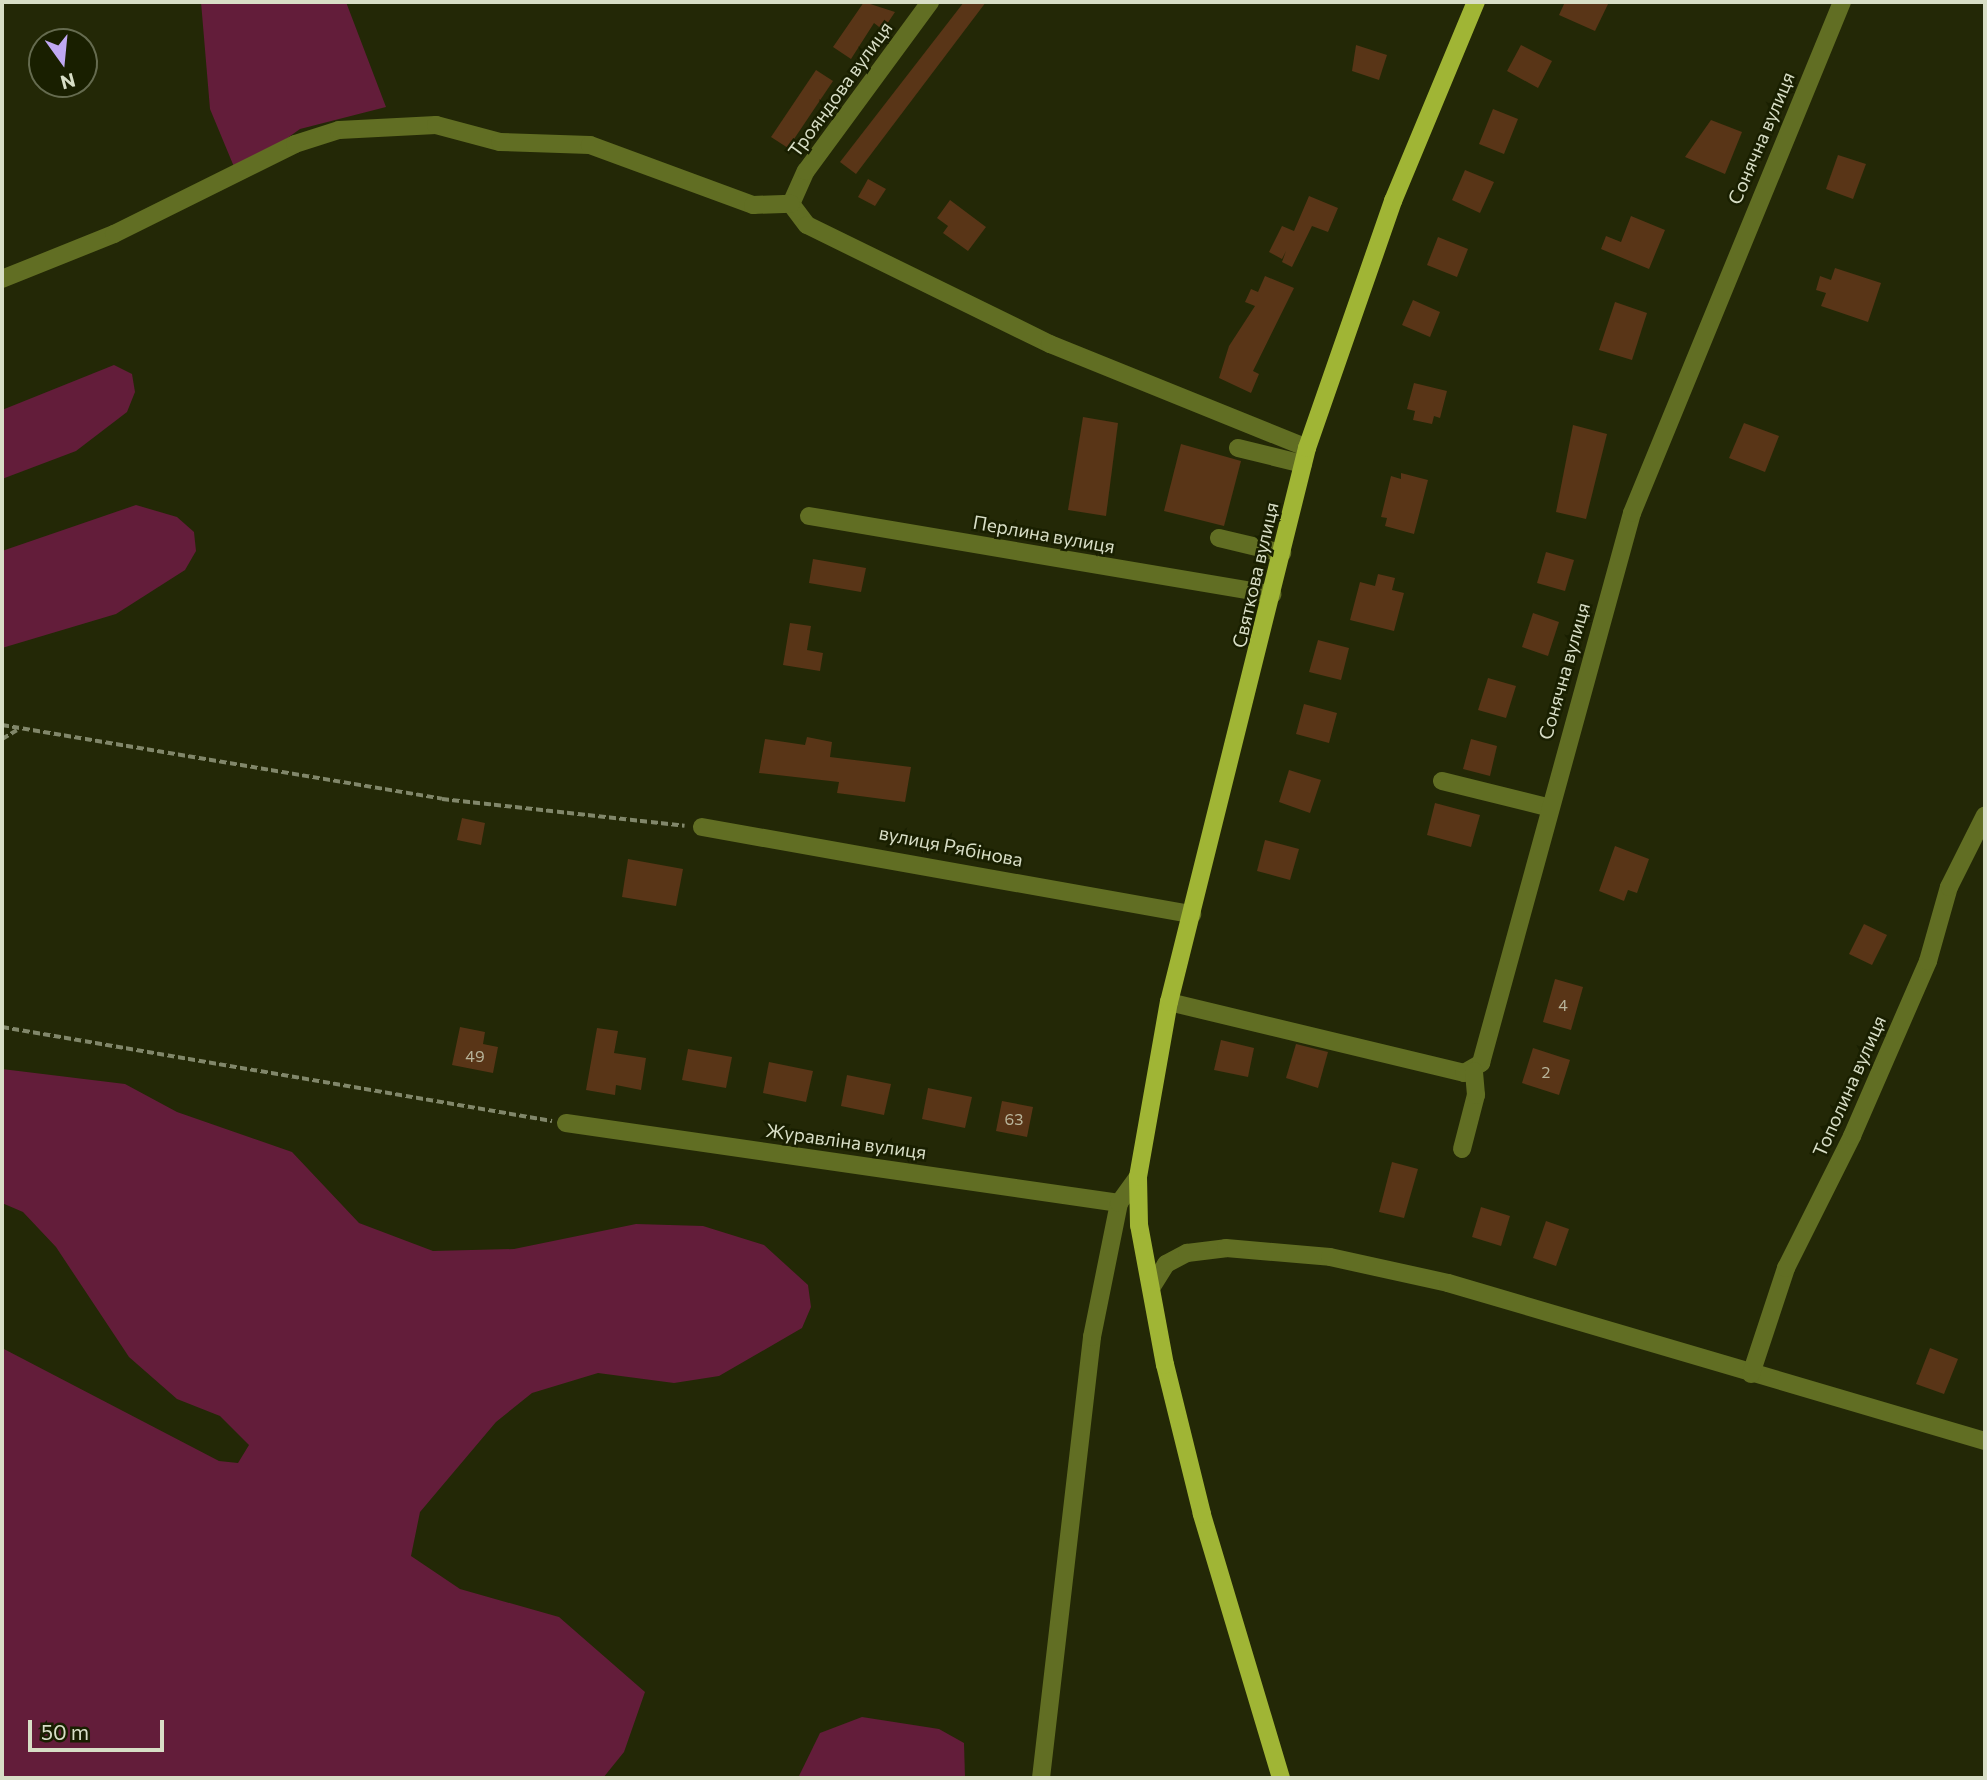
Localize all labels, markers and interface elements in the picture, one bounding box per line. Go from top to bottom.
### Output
street label: Трояндова вулиця [783,17,897,161]
north arrow [28,28,98,98]
street label: Сонячна вулиця [1723,68,1799,208]
text: N [58,69,78,95]
street label: Святкова вулиця [1227,500,1283,650]
street label: Перлина вулиця [971,510,1117,558]
street label: Сонячна вулиця [1534,600,1594,742]
street label: вулиця Рябінова [877,821,1025,871]
house number: 4 [1558,995,1568,1015]
street label: Тополина вулиця [1808,1012,1890,1160]
house number: 49 [465,1046,485,1066]
house number: 2 [1542,1062,1550,1082]
house number: 63 [1005,1109,1023,1129]
street label: Журавліна вулиця [764,1118,928,1164]
scale bar [32,1706,168,1750]
text: 50 m [41,1719,89,1744]

